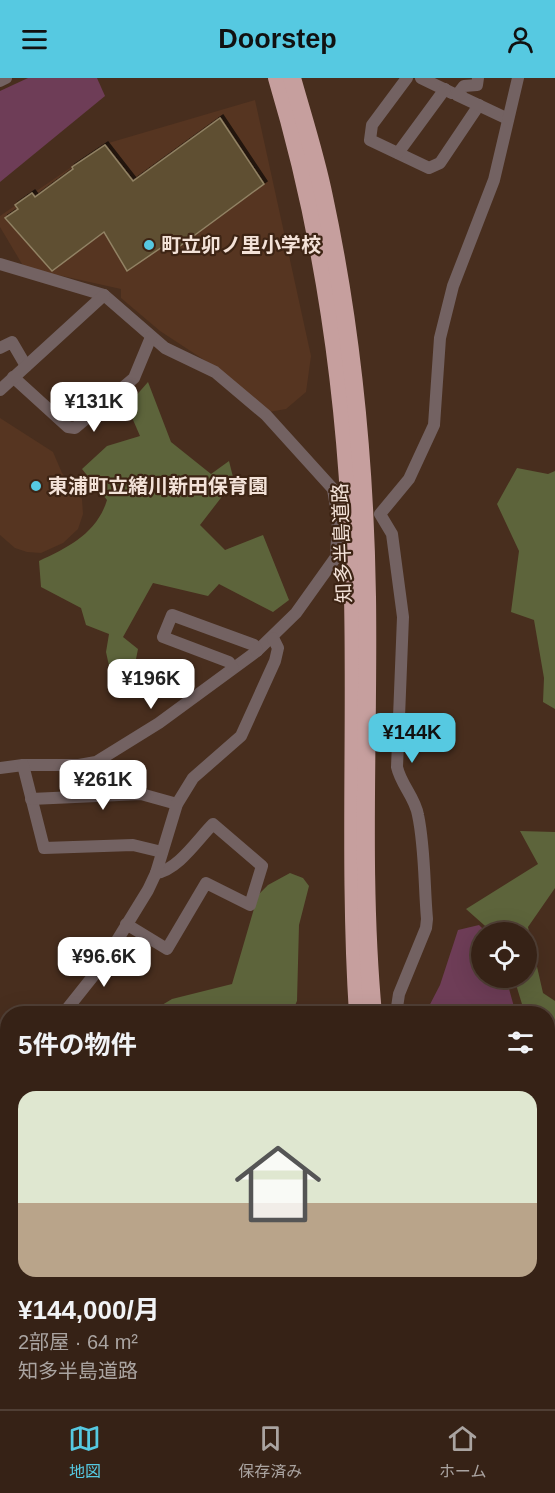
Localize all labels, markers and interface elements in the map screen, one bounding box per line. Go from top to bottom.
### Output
icon: menu [18,23,51,56]
icon: person [504,23,537,56]
text: Doorstep [218,24,337,54]
place label: 町立卯ノ里小学校 [161,234,321,256]
marker: 町立卯ノ里小学校 [142,238,156,252]
pin: ¥131K [52,382,136,433]
text: ¥131K [65,390,123,412]
place label: 東浦町立緒川新田保育園 [48,475,268,497]
marker: 東浦町立緒川新田保育園 [29,479,43,493]
street label: 知多半島道路 [329,483,355,603]
pin: ¥196K [109,659,193,710]
text: ¥196K [122,667,180,689]
pin: ¥144K [370,713,454,764]
text: ¥144K [383,721,441,743]
pin: ¥261K [61,760,145,811]
text: ¥261K [74,768,132,790]
map controls [471,922,537,988]
button: locate [471,922,537,988]
pin: ¥96.6K [55,937,153,988]
text: ¥96.6K [72,945,136,967]
icon: filters [504,1026,537,1059]
text: 5件の物件 [18,1030,136,1060]
icon: home [224,1130,332,1238]
text: ¥144,000/月 [18,1295,160,1325]
text: 2部屋 · 64 m² [18,1331,138,1353]
text: 知多半島道路 [18,1360,138,1382]
tab: 地図 [68,1422,101,1482]
tab: 保存済み [238,1422,302,1482]
tab: ホーム [439,1422,487,1482]

